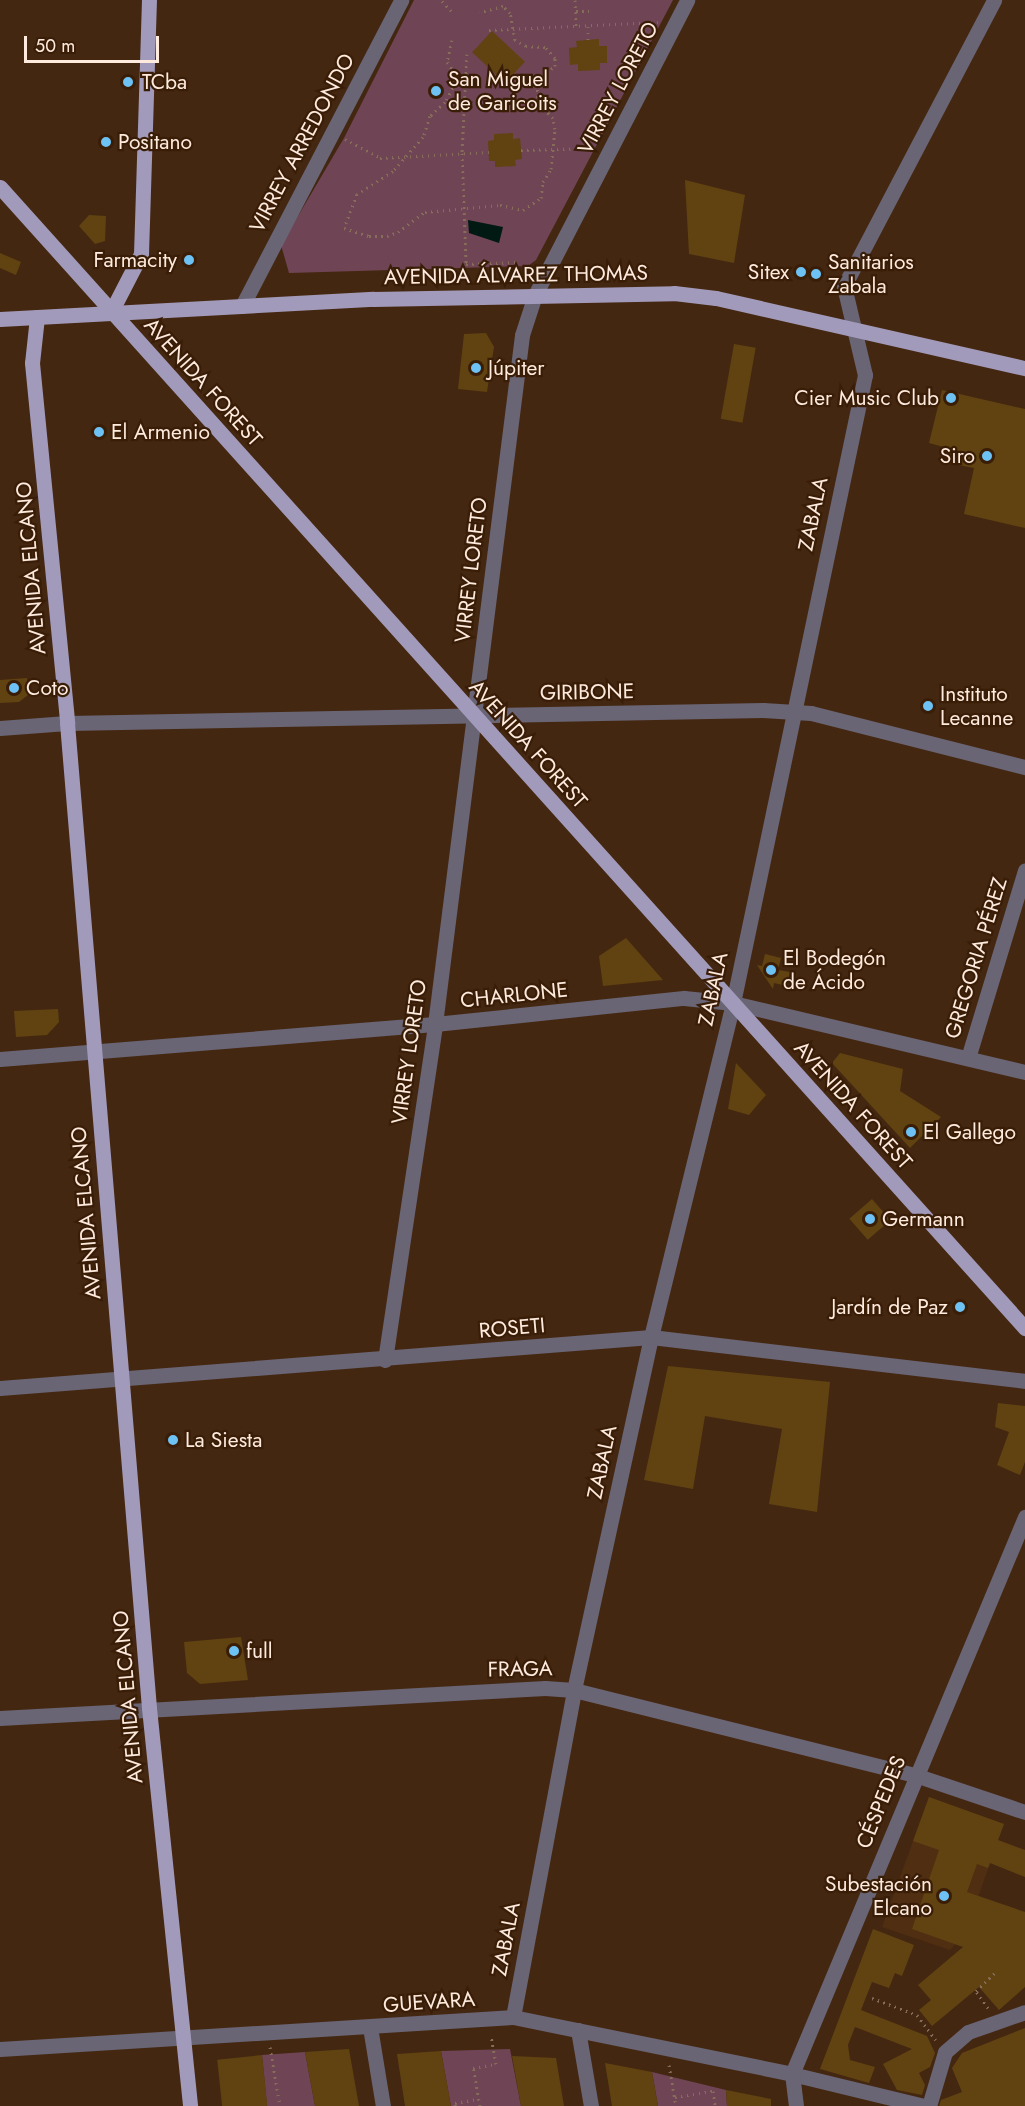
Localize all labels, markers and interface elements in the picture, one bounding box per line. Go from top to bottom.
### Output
street label: VIRREY LORETO [573,18,663,158]
scale bar [27,24,162,62]
text: 50 m [35,33,75,59]
street label: VIRREY ARREDONDO [244,49,360,237]
place label: San Miguel de Garicoits [448,66,557,116]
place label: TCba [142,69,187,95]
marker: TCba [119,73,137,91]
marker: San Miguel de Garicoits [429,84,443,98]
place label: Positano [118,129,192,155]
marker: Positano [99,135,113,149]
place label: Farmacity [94,247,177,273]
place label: Sanitarios Zabala [828,249,914,299]
marker: Farmacity [182,253,196,267]
place label: Sitex [748,259,789,285]
street label: AVENIDA ÁLVAREZ THOMAS [384,260,648,290]
marker: Sitex [794,265,808,279]
marker: Sanitarios Zabala [809,267,823,281]
street label: AVENIDA FOREST [139,313,267,451]
place label: Júpiter [488,355,545,381]
marker: Júpiter [469,361,483,375]
place label: Cier Music Club [794,385,939,411]
marker: Cier Music Club [944,391,958,405]
place label: El Armenio [111,419,210,445]
marker: El Armenio [92,425,106,439]
place label: Siro [940,443,975,469]
marker: Siro [980,449,994,463]
street label: ZABALA [793,475,833,553]
street label: AVENIDA ELCANO [11,480,51,656]
street label: VIRREY LORETO [450,496,492,644]
place label: Coto [26,675,68,701]
street label: AVENIDA FOREST [464,675,592,813]
street label: GIRIBONE [540,679,634,705]
marker: Coto [7,681,21,695]
place label: Instituto Lecanne [940,681,1013,731]
marker: Instituto Lecanne [921,699,935,713]
street label: GREGORIA PÉREZ [939,874,1013,1042]
place label: El Bodegón de Ácido [783,945,886,995]
street label: ZABALA [693,950,733,1028]
marker: El Bodegón de Ácido [764,963,778,977]
street label: CHARLONE [459,977,569,1013]
street label: VIRREY LORETO [386,978,432,1126]
street label: AVENIDA FOREST [789,1036,917,1174]
place label: El Gallego [923,1119,1016,1145]
street label: AVENIDA ELCANO [66,1125,106,1301]
marker: El Gallego [904,1125,918,1139]
place label: Germann [882,1206,965,1232]
marker: Germann [863,1212,877,1226]
place label: Jardín de Paz [831,1294,948,1320]
marker: Jardín de Paz [953,1300,967,1314]
street label: ROSETI [478,1313,546,1343]
street label: ZABALA [582,1423,622,1501]
place label: La Siesta [185,1427,262,1453]
marker: La Siesta [166,1433,180,1447]
street label: AVENIDA ELCANO [108,1609,148,1785]
place label: full [246,1638,273,1664]
marker: full [227,1644,241,1658]
street label: FRAGA [487,1656,553,1682]
street label: CÉSPEDES [851,1752,911,1852]
place label: Subestación Elcano [825,1871,932,1921]
marker: Subestación Elcano [937,1889,951,1903]
street label: ZABALA [487,1900,525,1978]
street label: GUEVARA [382,1986,476,2018]

